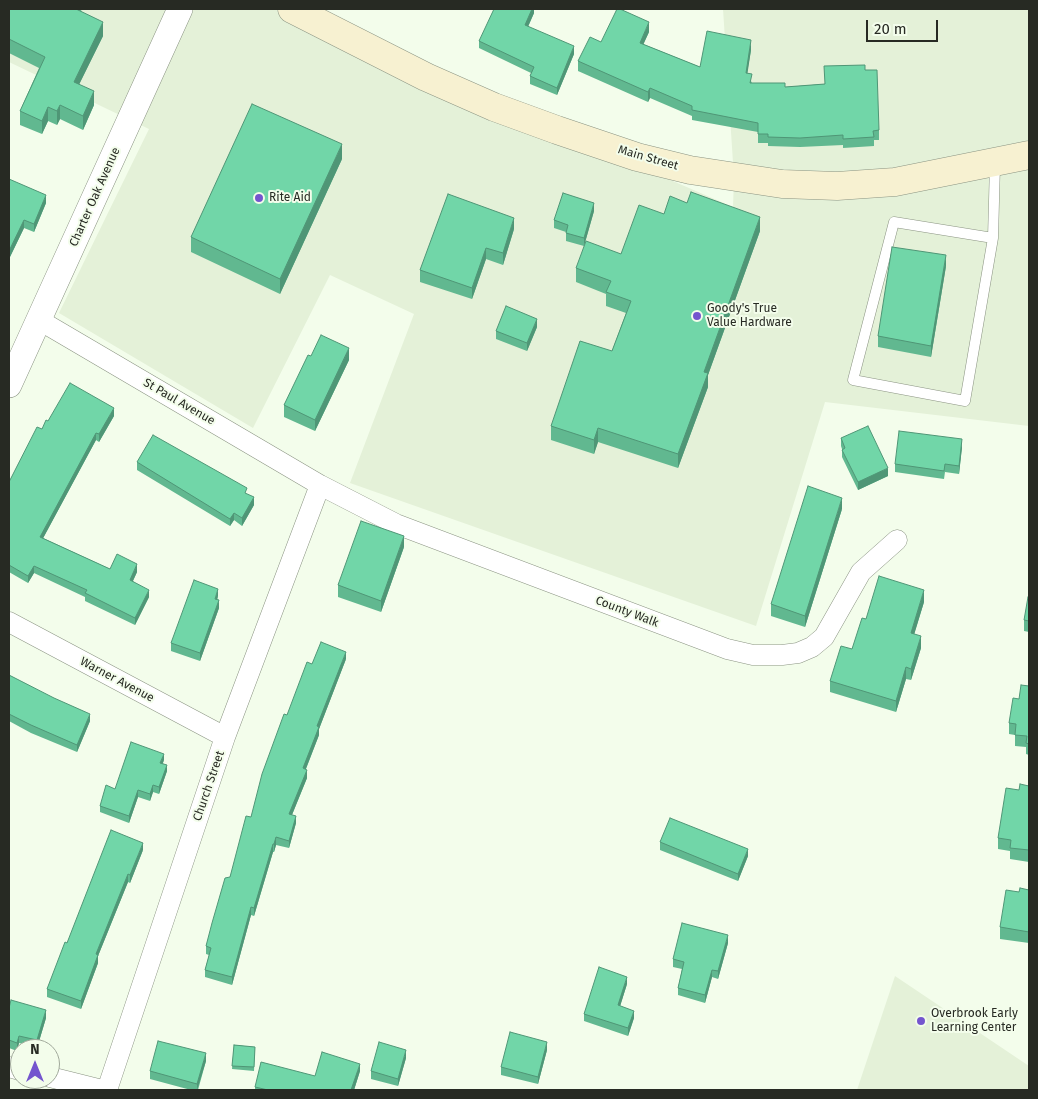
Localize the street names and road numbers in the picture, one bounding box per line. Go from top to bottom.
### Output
street label: Main Street [616,143,680,173]
street label: Charter Oak Avenue [67,145,123,249]
street label: St Paul Avenue [141,376,217,428]
street label: County Walk [593,593,661,631]
street label: Warner Avenue [77,654,157,706]
street label: Church Street [190,749,228,823]

